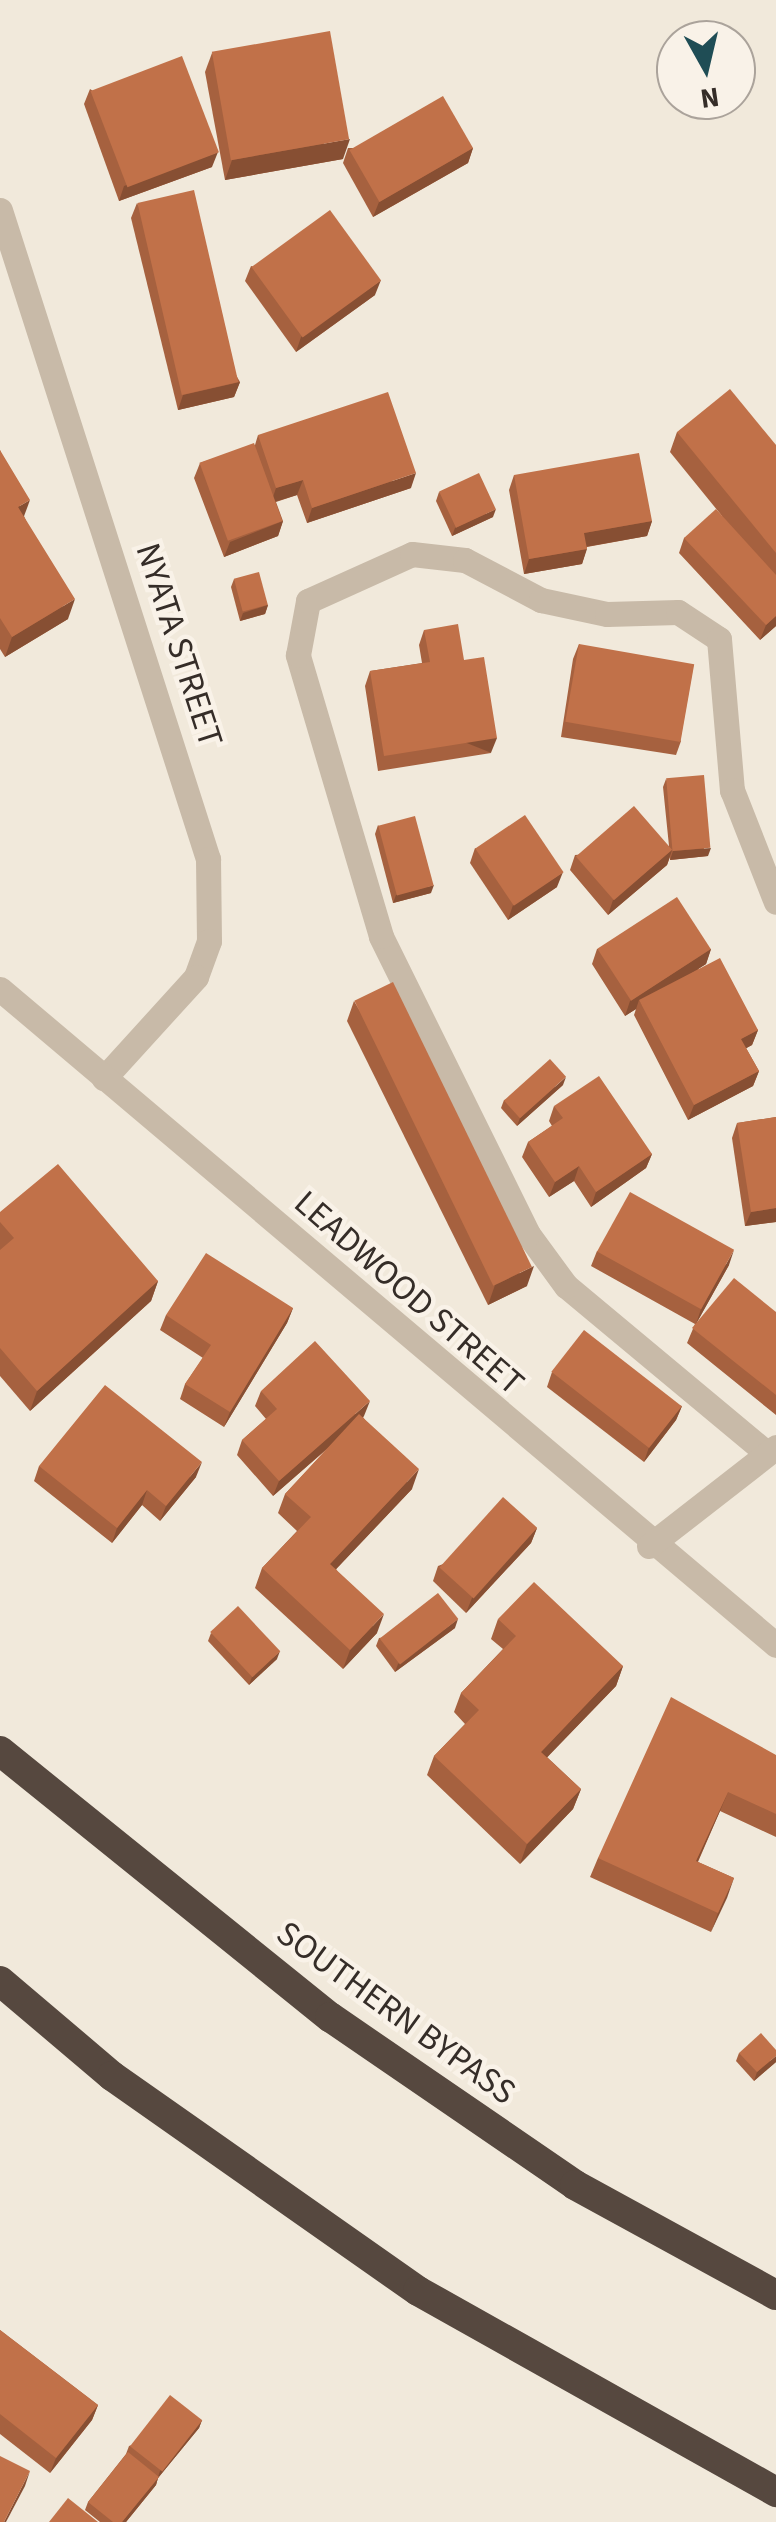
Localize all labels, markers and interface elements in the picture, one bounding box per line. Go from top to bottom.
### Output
north arrow [656,20,756,120]
text: N [698,77,722,119]
street label: NYATA STREET [126,538,232,752]
street label: LEADWOOD STREET [286,1182,532,1404]
street label: SOUTHERN BYPASS [268,1912,524,2114]

